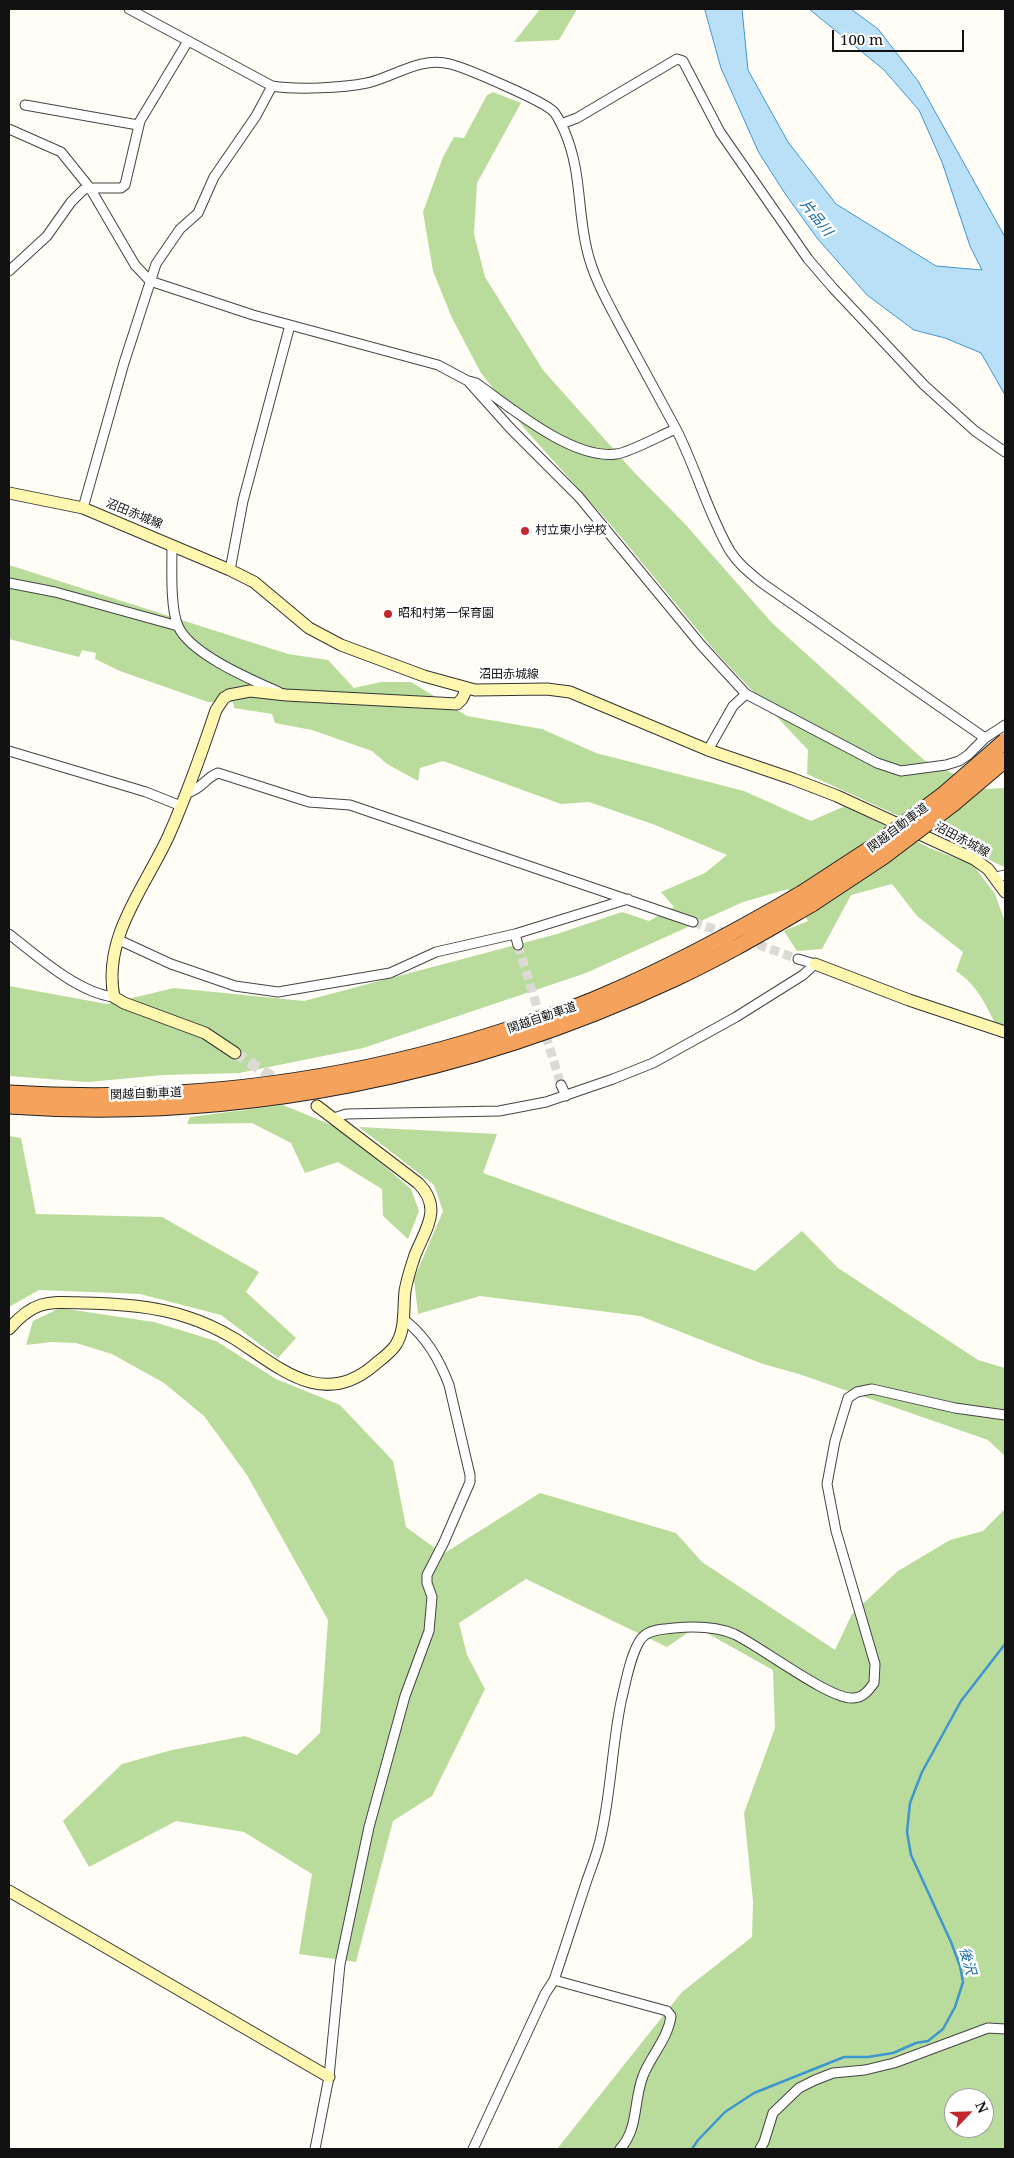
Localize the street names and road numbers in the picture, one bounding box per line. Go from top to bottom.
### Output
street label: 沼田赤城線 [103,496,165,532]
street label: 沼田赤城線 [479,668,539,682]
street label: 関越自動車道 [865,801,931,855]
street label: 沼田赤城線 [932,820,992,860]
street label: 関越自動車道 [506,999,578,1037]
street label: 関越自動車道 [110,1086,182,1102]

